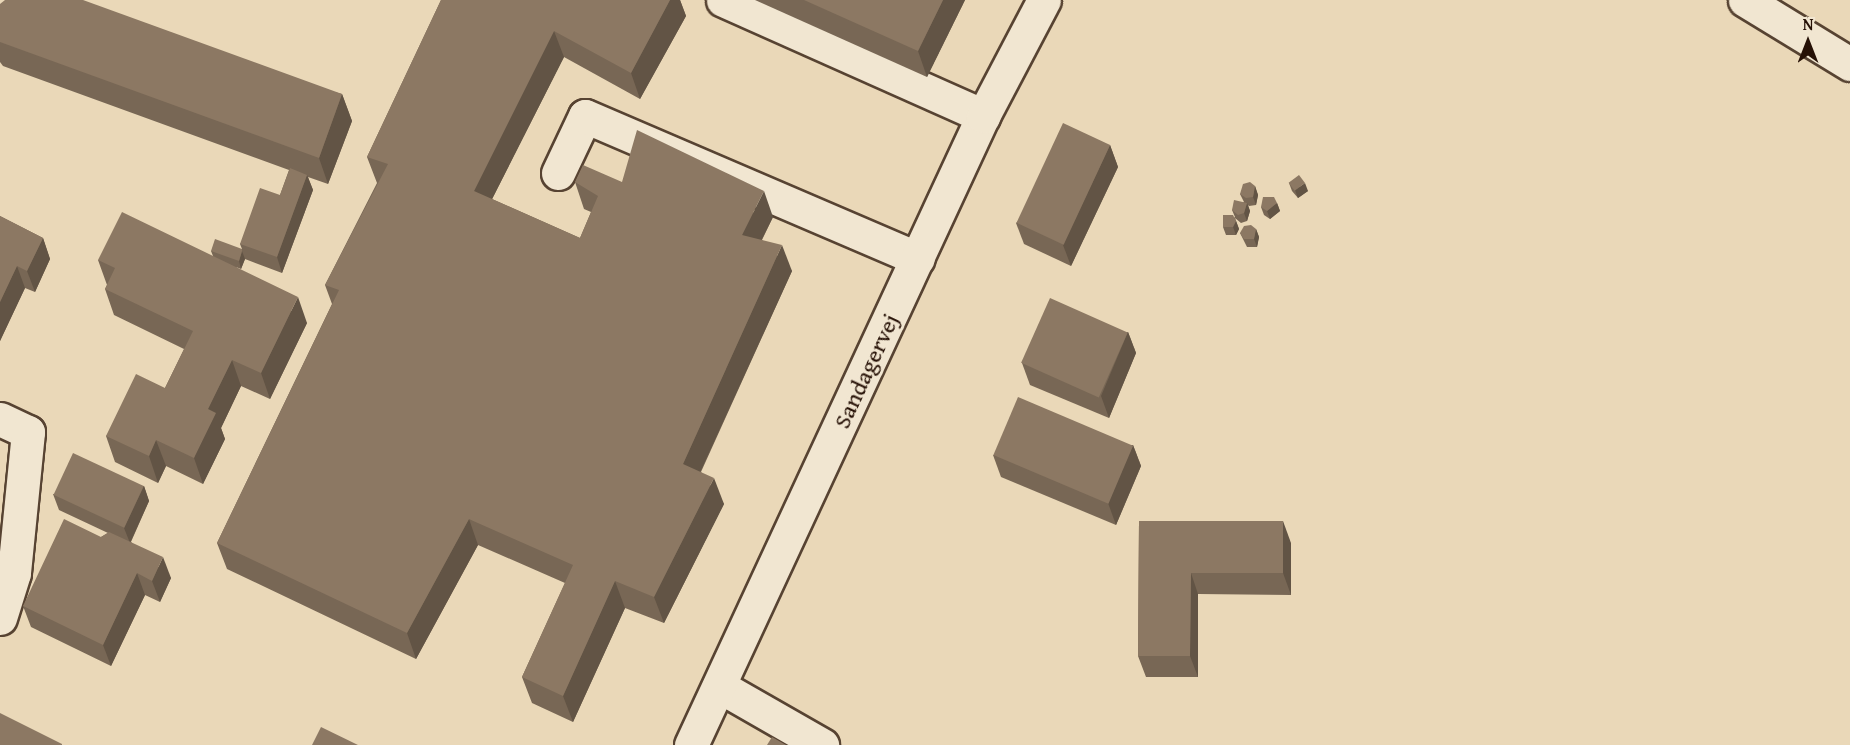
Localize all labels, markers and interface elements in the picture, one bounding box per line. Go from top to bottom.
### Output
north arrow [1778,12,1838,72]
text: N [1803,12,1813,36]
street label: Sandagervej [827,309,905,433]

